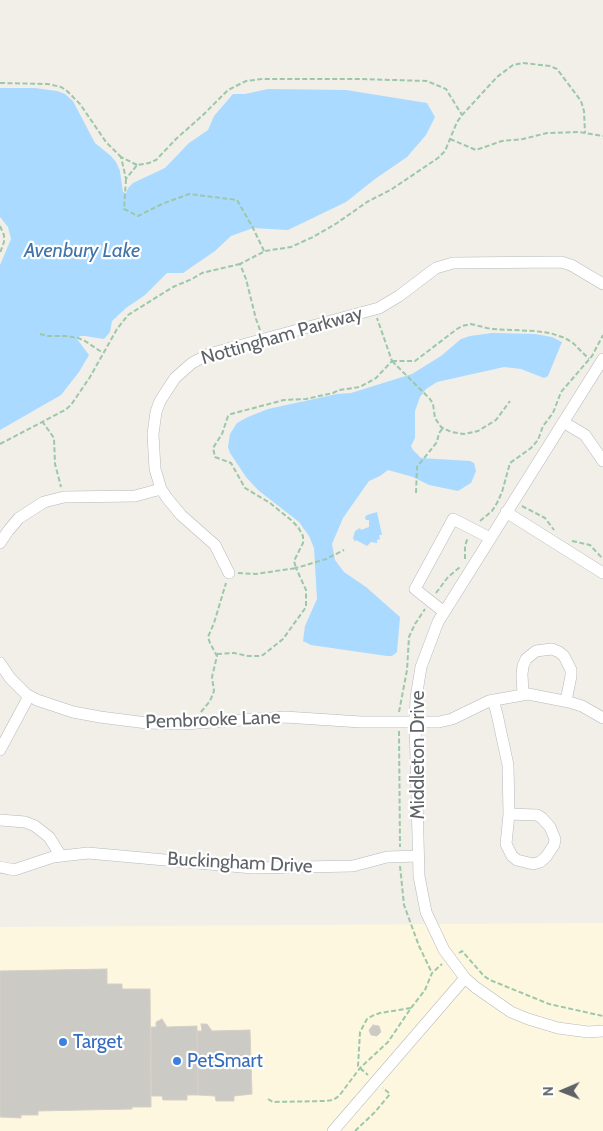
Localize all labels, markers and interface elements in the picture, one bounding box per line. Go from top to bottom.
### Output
water label: Avenbury Lake [24,239,140,263]
street label: Nottingham Parkway [199,302,365,370]
street label: Middleton Drive [407,691,429,819]
street label: Pembrooke Lane [145,706,281,734]
street label: Buckingham Drive [167,848,313,878]
place label: Target [73,1031,123,1053]
marker: Target [57,1036,69,1048]
place label: PetSmart [187,1050,263,1072]
marker: PetSmart [171,1055,183,1067]
north arrow [538,1066,588,1116]
text: N [539,1086,557,1096]

